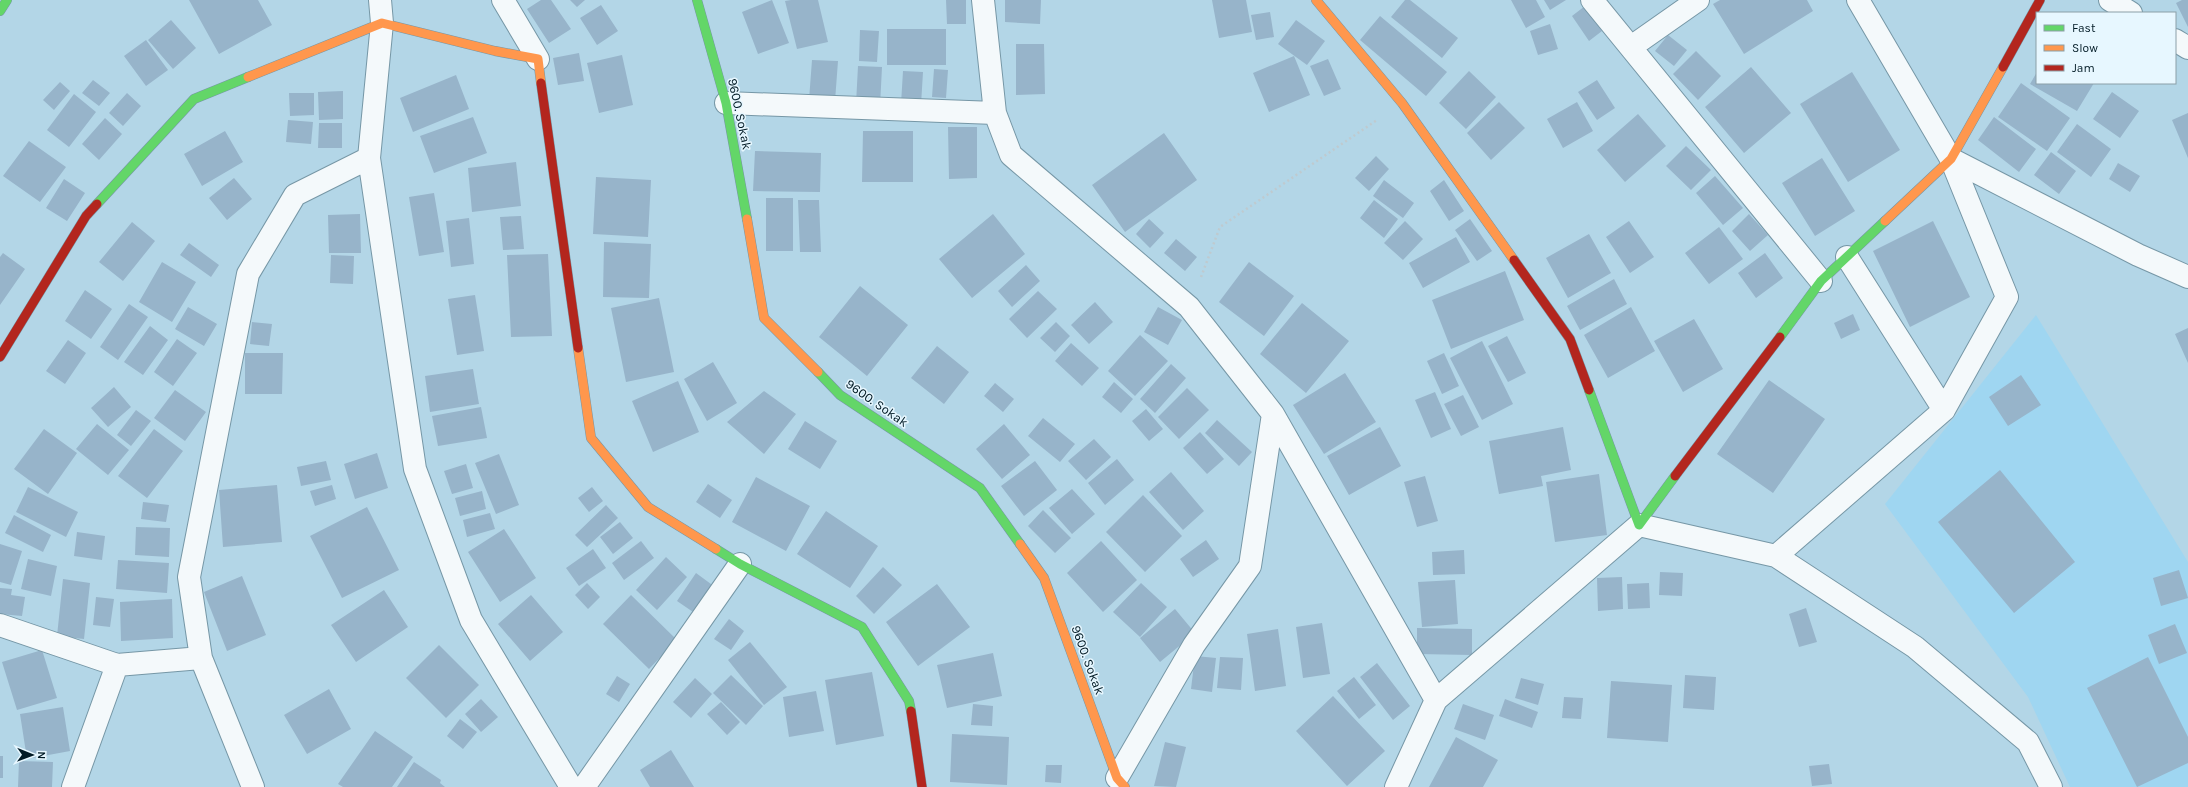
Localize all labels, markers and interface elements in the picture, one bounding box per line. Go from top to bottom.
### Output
legend [2036,12,2176,84]
text: Fast [2072,21,2096,35]
text: Slow [2072,41,2098,55]
text: Jam [2072,61,2095,75]
street label: 9600. Sokak [725,77,755,151]
street label: 9600. Sokak [843,376,911,430]
street label: 9600. Sokak [1069,623,1107,697]
north arrow [12,735,52,775]
text: N [35,751,48,759]

